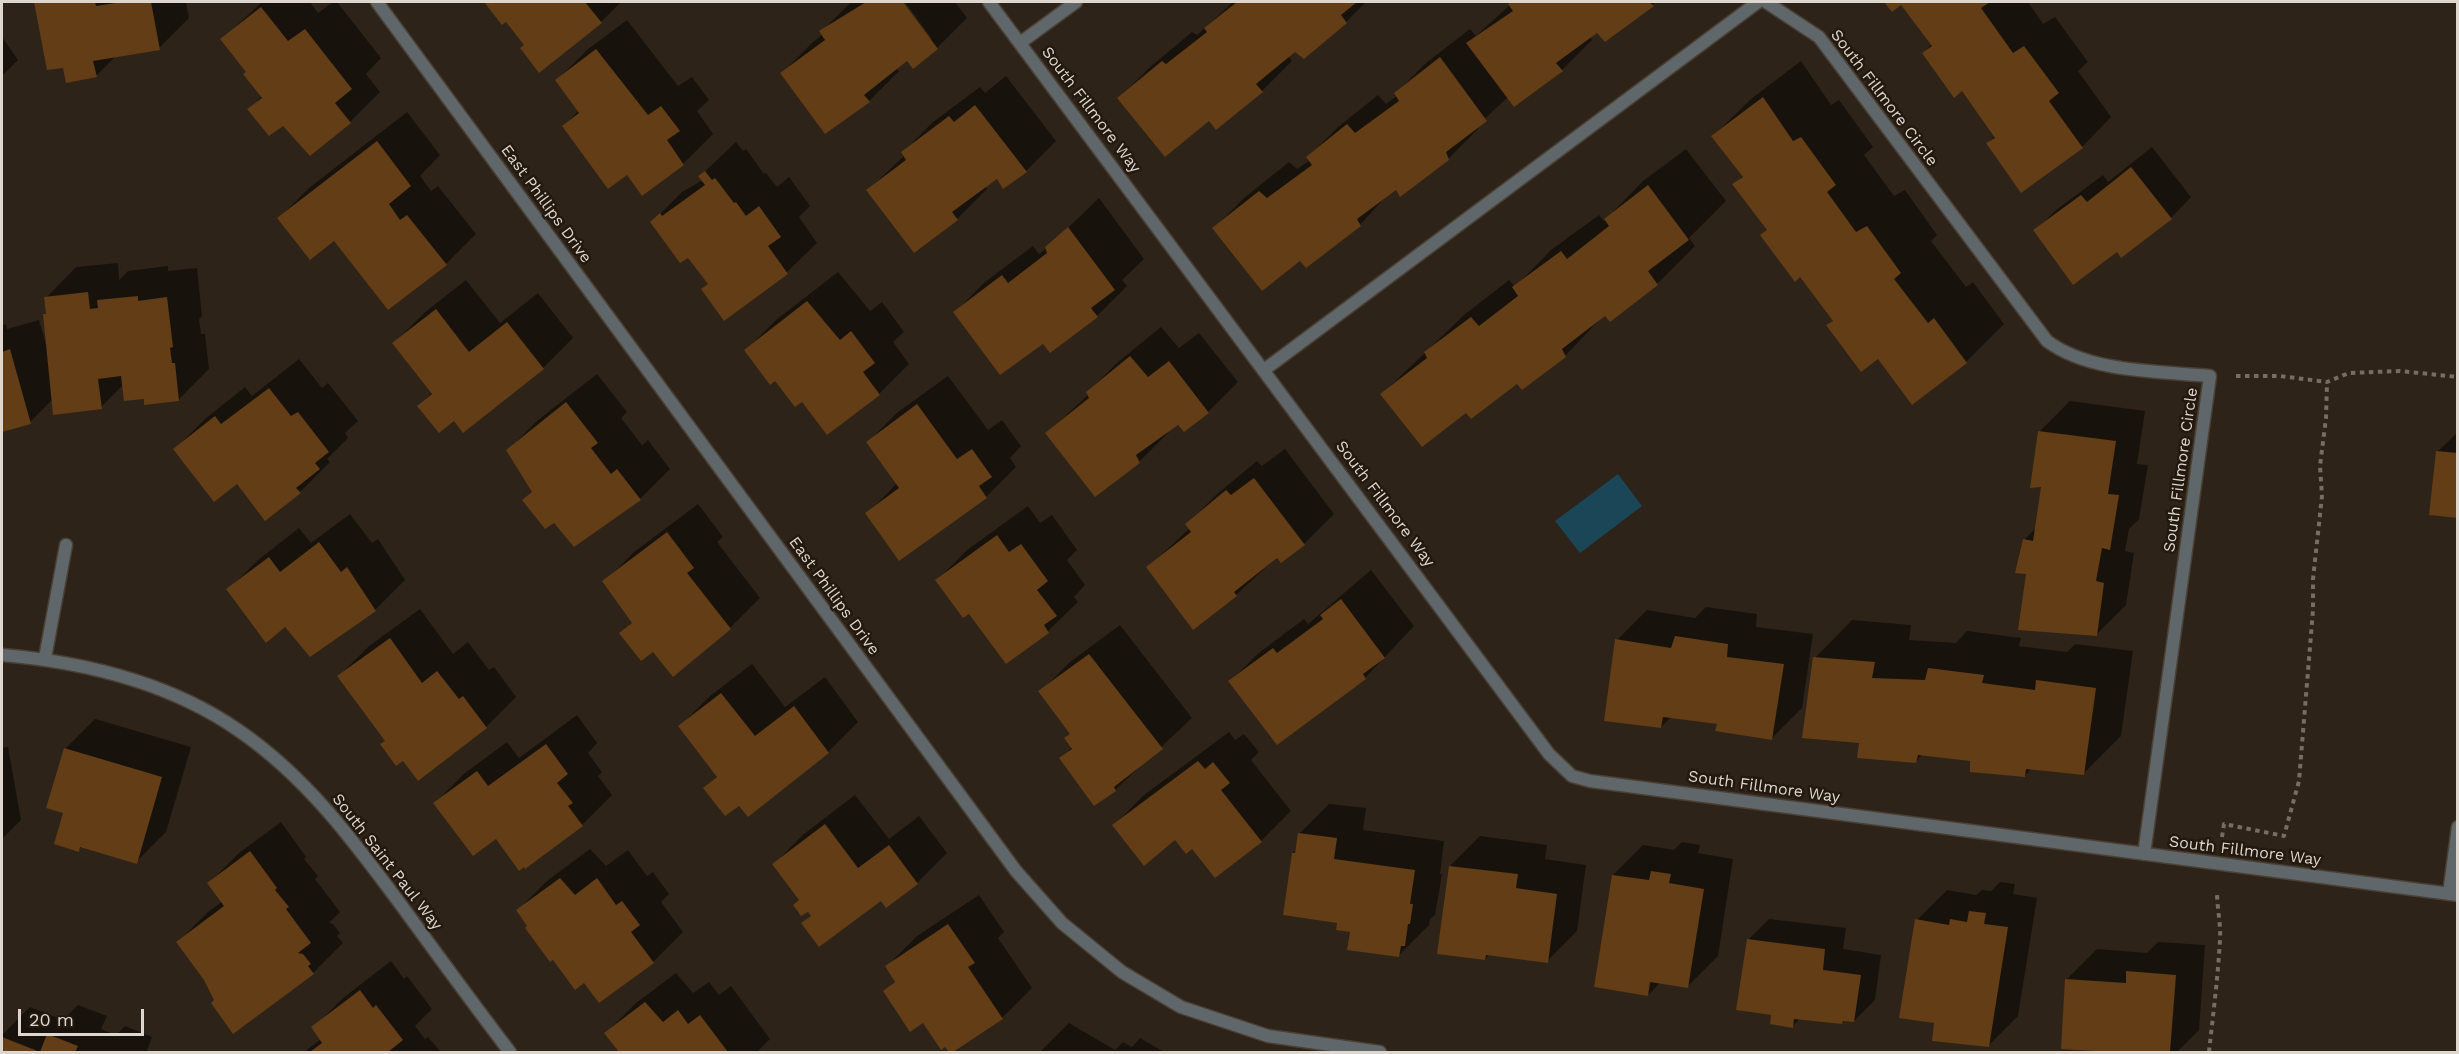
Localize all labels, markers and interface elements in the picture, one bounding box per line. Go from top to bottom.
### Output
street label: South Fillmore Circle [1826,26,1942,170]
street label: South Fillmore Way [1037,43,1145,177]
street label: East Phillips Drive [497,141,595,267]
street label: South Fillmore Circle [2160,386,2202,554]
street label: South Fillmore Way [1331,437,1439,571]
street label: East Phillips Drive [785,533,883,659]
street label: South Fillmore Way [1687,767,1841,807]
street label: South Saint Paul Way [328,790,446,934]
street label: South Fillmore Way [2168,832,2322,870]
scale bar [21,997,147,1035]
text: 20 m [29,1009,74,1030]

